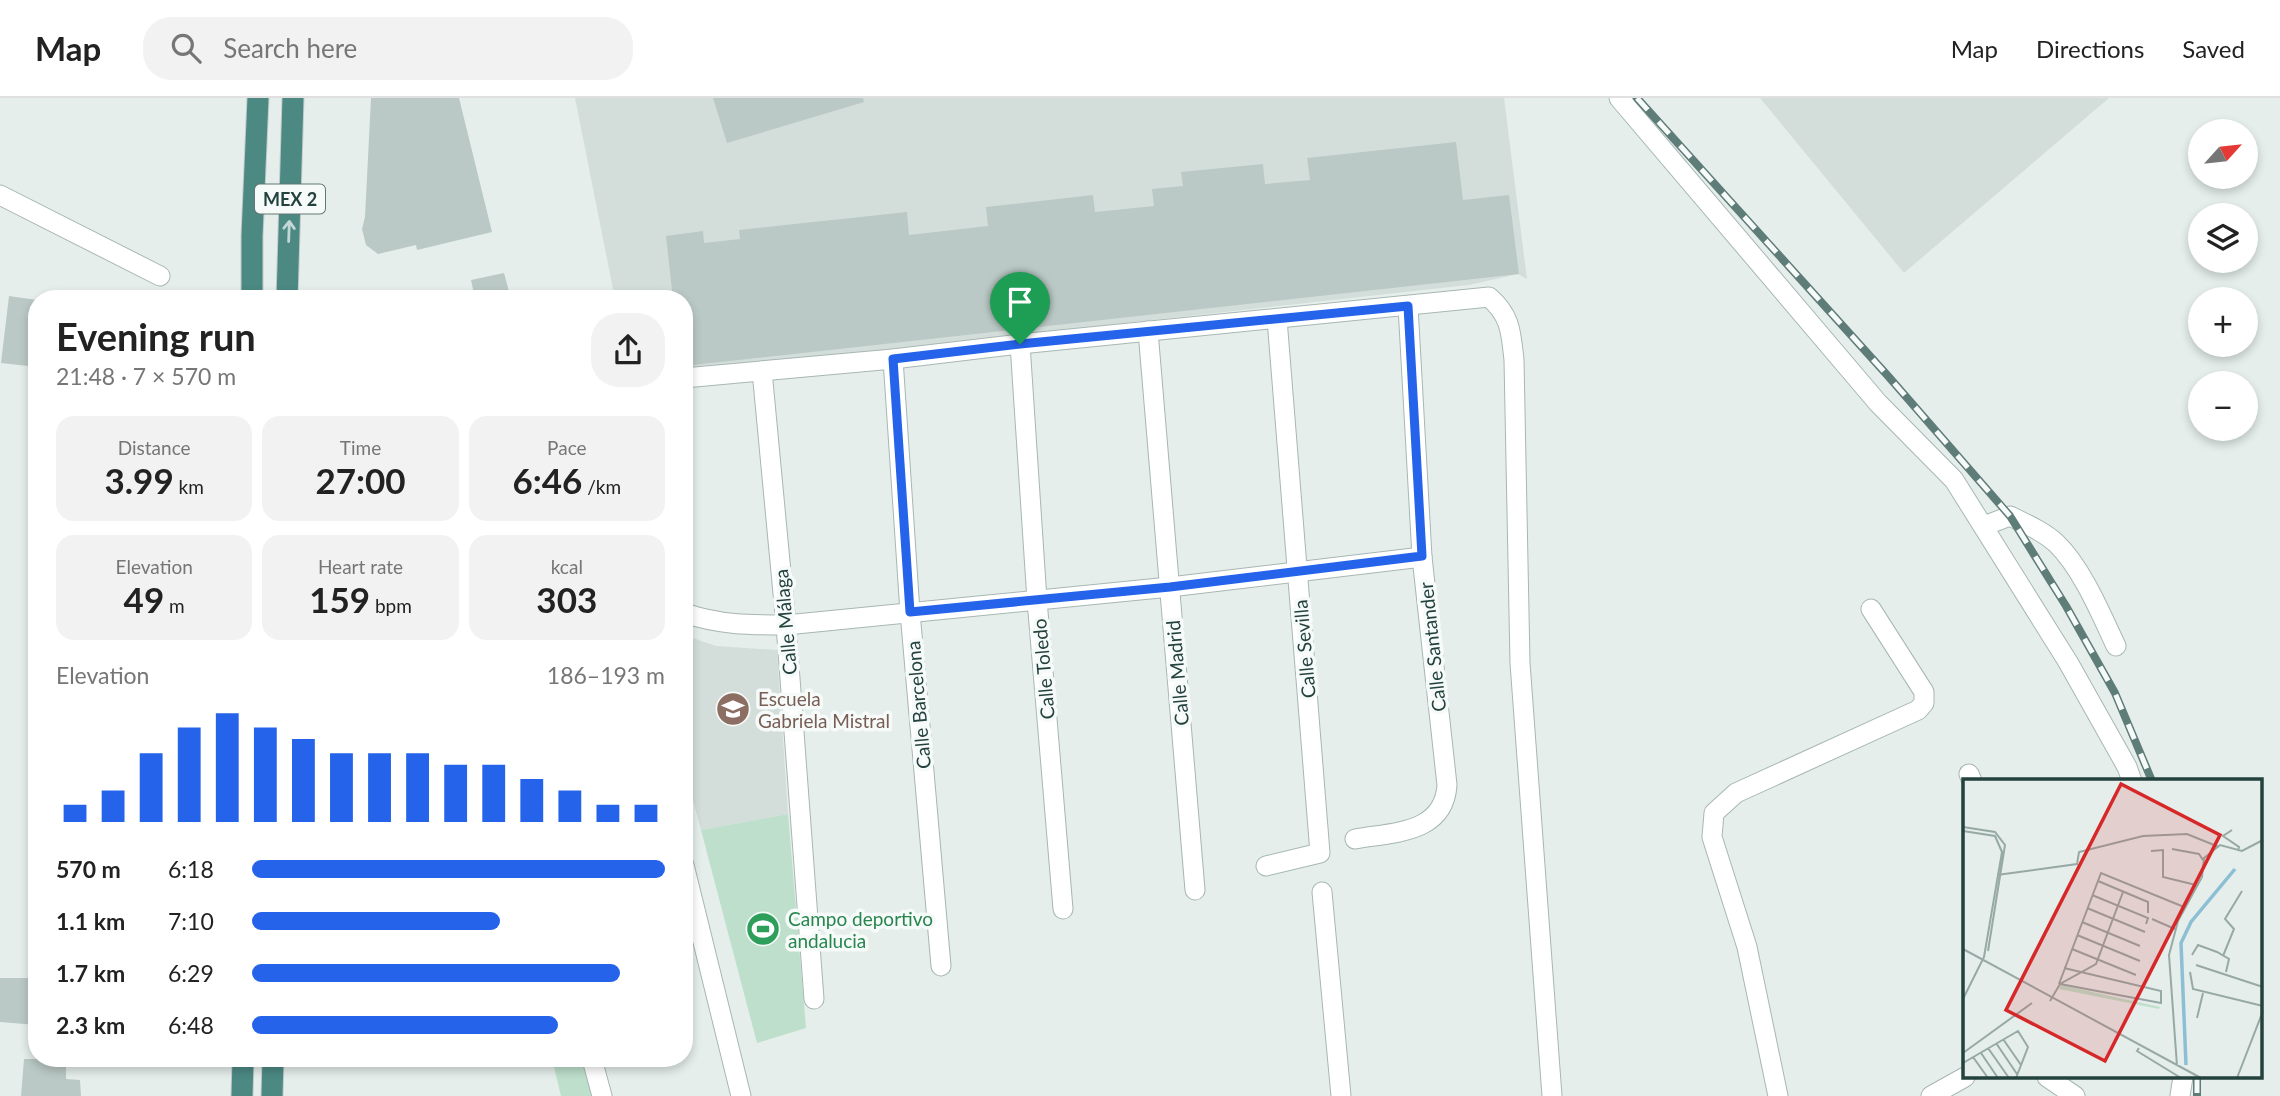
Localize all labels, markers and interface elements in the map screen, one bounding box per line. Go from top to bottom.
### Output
search box [143,17,633,80]
text: Map [35,28,101,68]
icon: search [167,29,205,67]
text: Search here [223,32,357,64]
text: Map [1951,34,1998,63]
text: Directions [2036,34,2144,63]
text: Saved [2182,34,2245,63]
north arrow [2188,119,2258,189]
map controls [2188,119,2258,441]
road number: MEX 2 [255,184,325,214]
button: layers [2188,203,2258,273]
one-way arrow [282,220,296,243]
pin [990,272,1050,344]
icon: arrive [1001,283,1039,321]
button: + [2188,287,2258,357]
text: Evening run [56,313,256,359]
button: share [591,313,665,387]
text: 21:48 · 7 × 570 m [56,362,236,390]
button: − [2188,371,2258,441]
text: Distance [118,436,191,459]
text: Time [340,436,381,459]
text: Pace [547,436,587,459]
text: 3.99 [104,459,174,501]
text: 27:00 [315,459,406,501]
text: 6:46 [512,459,582,501]
text: km [174,475,204,498]
text: /km [582,475,621,498]
text: Elevation [116,555,193,578]
text: Heart rate [318,555,403,578]
text: kcal [551,555,583,578]
street label: Calle Málaga [769,568,801,676]
text: 49 [124,578,164,620]
text: 159 [309,578,370,620]
text: 303 [536,578,597,620]
street label: Calle Santander [1414,581,1450,713]
text: m [164,594,185,617]
text: bpm [370,594,412,617]
street label: Calle Sevilla [1288,599,1320,699]
street label: Calle Toledo [1027,618,1059,720]
street label: Calle Madrid [1161,619,1193,727]
street label: Calle Barcelona [901,640,935,770]
text: Elevation [56,661,149,689]
text: 186–193 m [547,661,665,689]
place label: Escuela Gabriela Mistral [758,687,890,732]
school or university icon: Escuela Gabriela Mistral [714,690,752,728]
inset map [1963,779,2262,1079]
text: 570 m [56,855,121,883]
text: 6:18 [168,855,214,883]
text: 1.1 km [56,907,125,935]
text: 7:10 [168,907,214,935]
place label: Campo deportivo andalucia [788,907,933,952]
sports icon: Campo deportivo andalucia [744,910,782,948]
text: 1.7 km [56,959,125,987]
text: 6:29 [168,959,214,987]
text: 2.3 km [56,1011,125,1039]
text: 6:48 [168,1011,214,1039]

